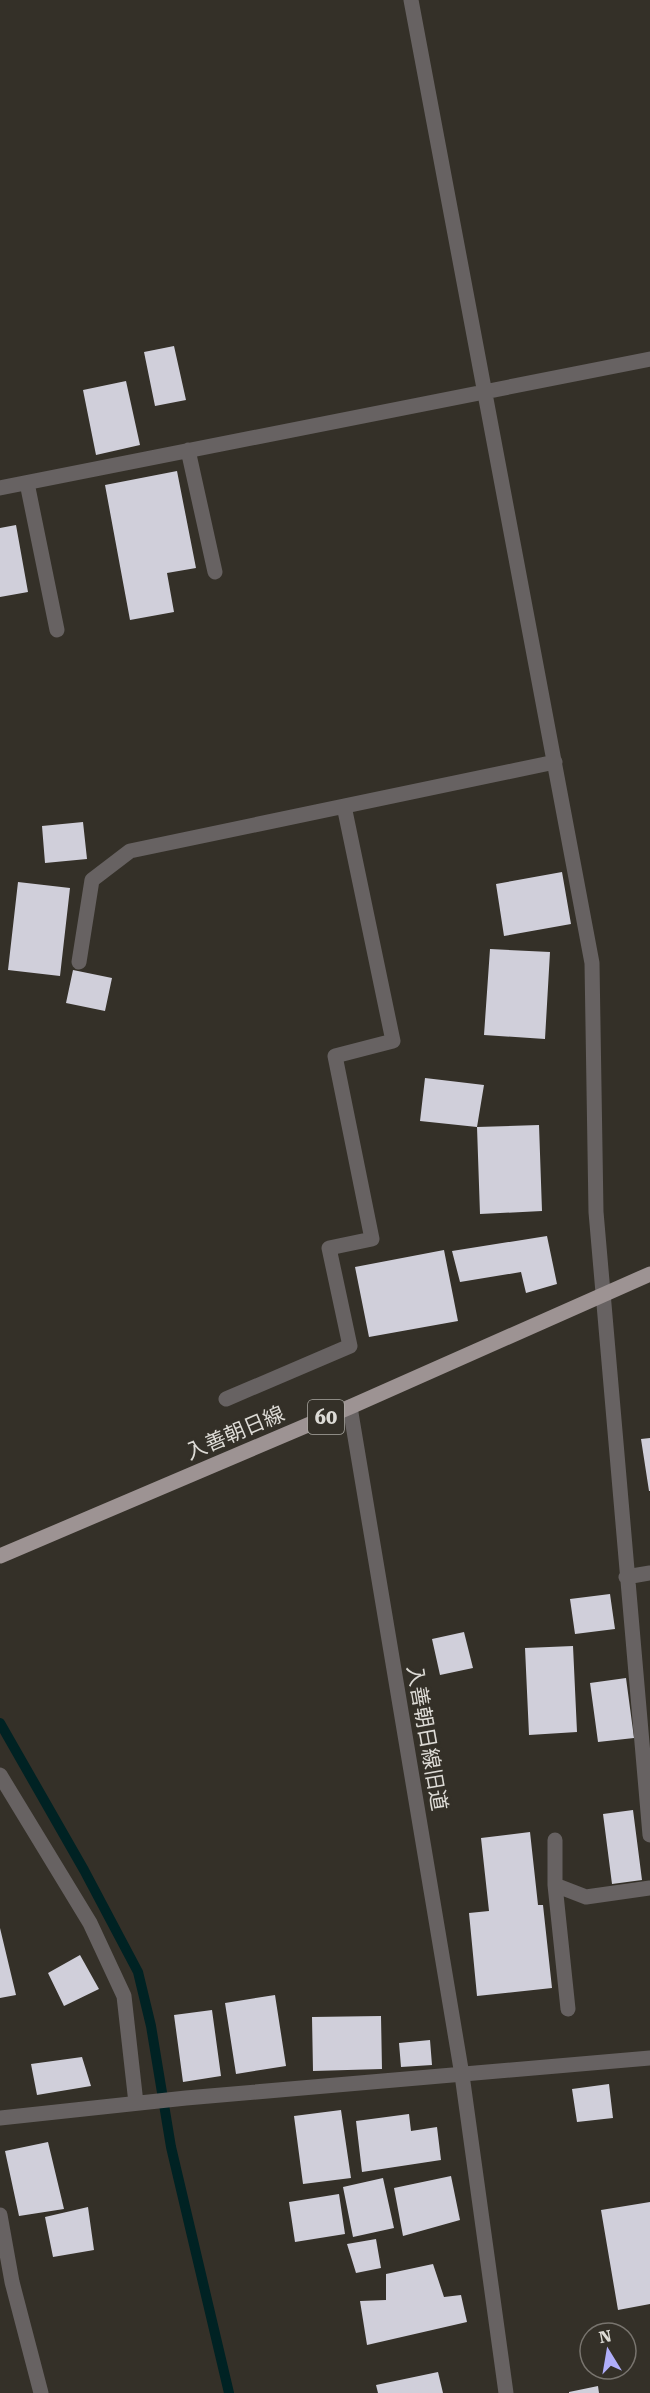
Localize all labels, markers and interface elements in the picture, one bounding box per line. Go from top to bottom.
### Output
road number: 60 [308,1400,344,1434]
street label: 入善朝日線 [182,1401,288,1465]
street label: 入善朝日線旧道 [402,1664,452,1812]
north arrow [578,2321,638,2381]
text: N [597,2326,613,2347]

